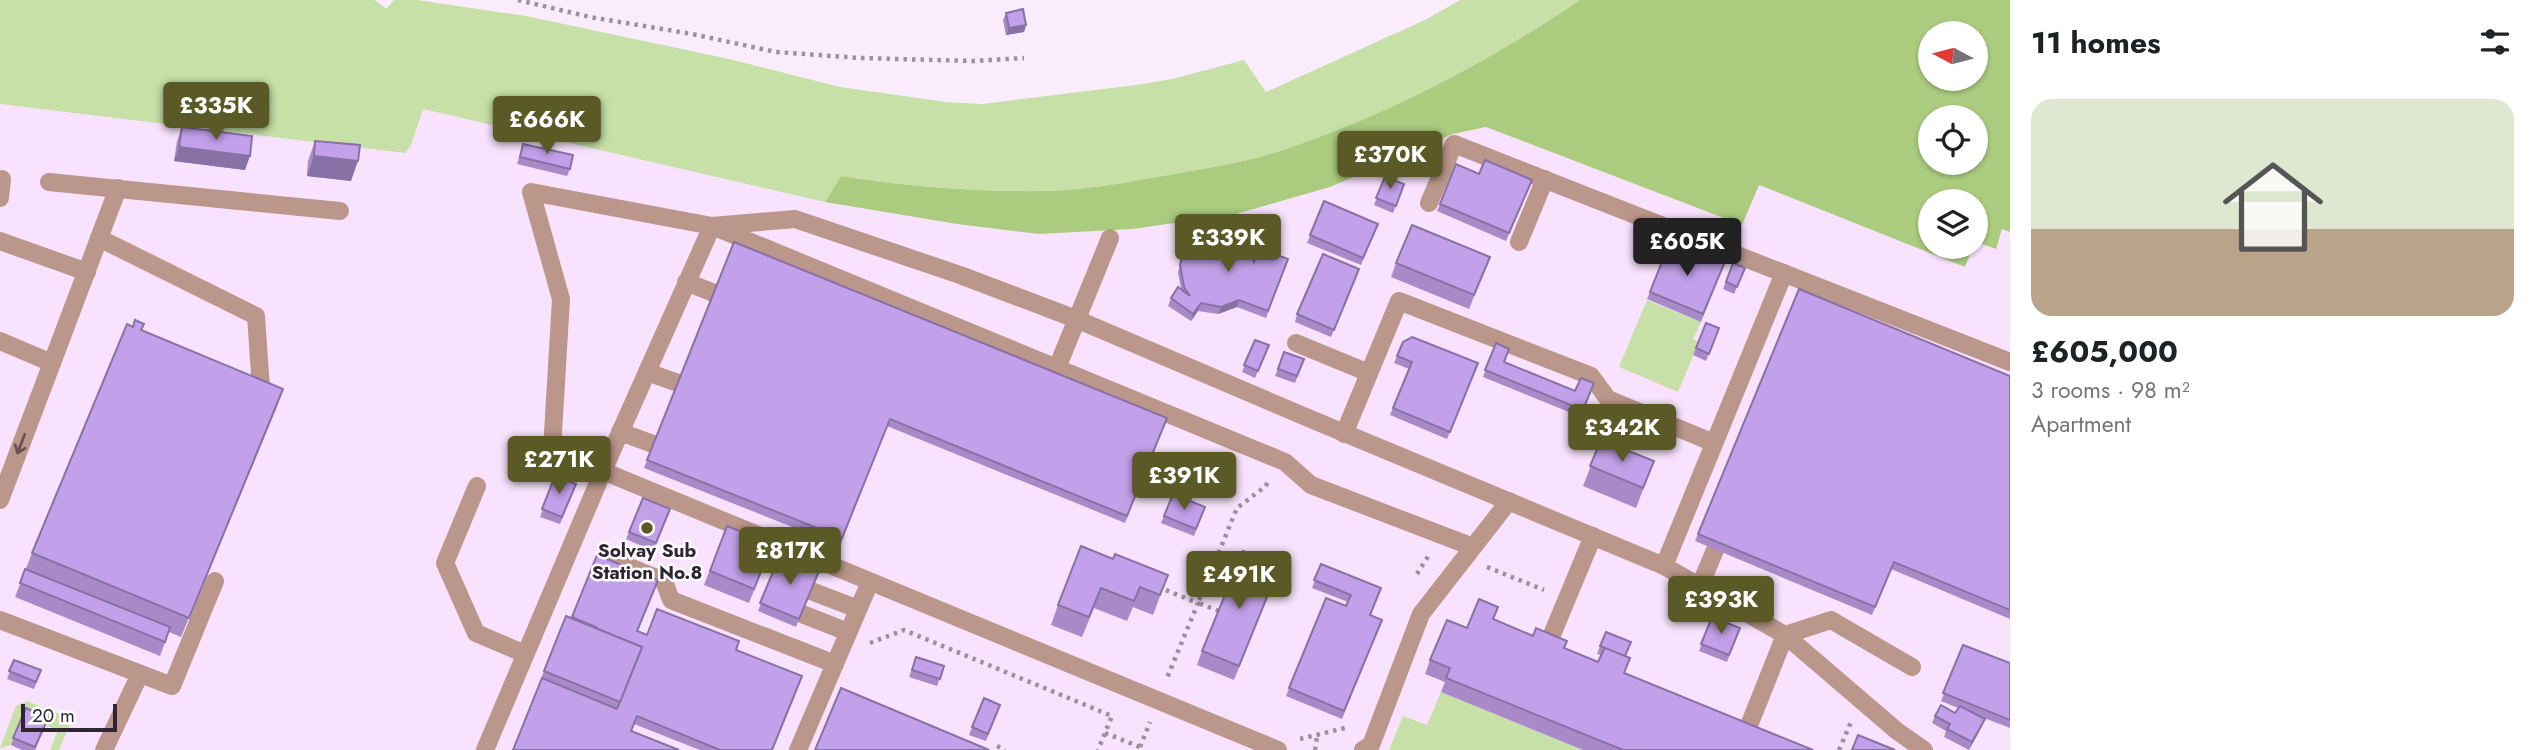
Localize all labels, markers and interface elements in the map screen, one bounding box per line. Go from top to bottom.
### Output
north arrow [1918,21,1988,91]
map controls [1918,21,1988,259]
text: 11 homes [2031,21,2161,64]
icon: filters [2476,23,2514,61]
pin: £335K [167,82,265,142]
text: £335K [179,88,253,122]
pin: £666K [498,96,596,156]
text: £666K [509,102,585,136]
button: locate [1918,105,1988,175]
pin: £370K [1341,132,1439,191]
text: £370K [1353,137,1427,171]
icon: home [2210,144,2336,270]
button: layers [1918,189,1988,259]
pin: £339K [1179,215,1277,274]
pin: £605K [1638,218,1736,278]
text: £339K [1191,220,1265,254]
text: £605K [1649,224,1725,258]
text: £605,000 [2031,330,2178,373]
text: 3 rooms · 98 m² [2031,373,2190,407]
pin: £342K [1573,405,1671,464]
text: Apartment [2031,407,2131,441]
text: £342K [1584,410,1660,444]
one-way arrow [13,433,26,455]
pin: £271K [510,436,608,496]
text: £271K [524,442,594,476]
pin: £391K [1135,452,1233,512]
text: £391K [1148,458,1220,492]
marker: Solvay Sub Station No.8 [639,520,655,536]
pin: £817K [741,528,839,587]
text: £817K [755,533,825,567]
place label: Solvay Sub Station No.8 [592,537,702,586]
pin: £491K [1190,552,1288,611]
text: £491K [1202,557,1276,591]
pin: £393K [1672,576,1770,636]
text: £393K [1684,582,1758,616]
scale bar [21,701,117,733]
text: 20 m [32,702,75,729]

